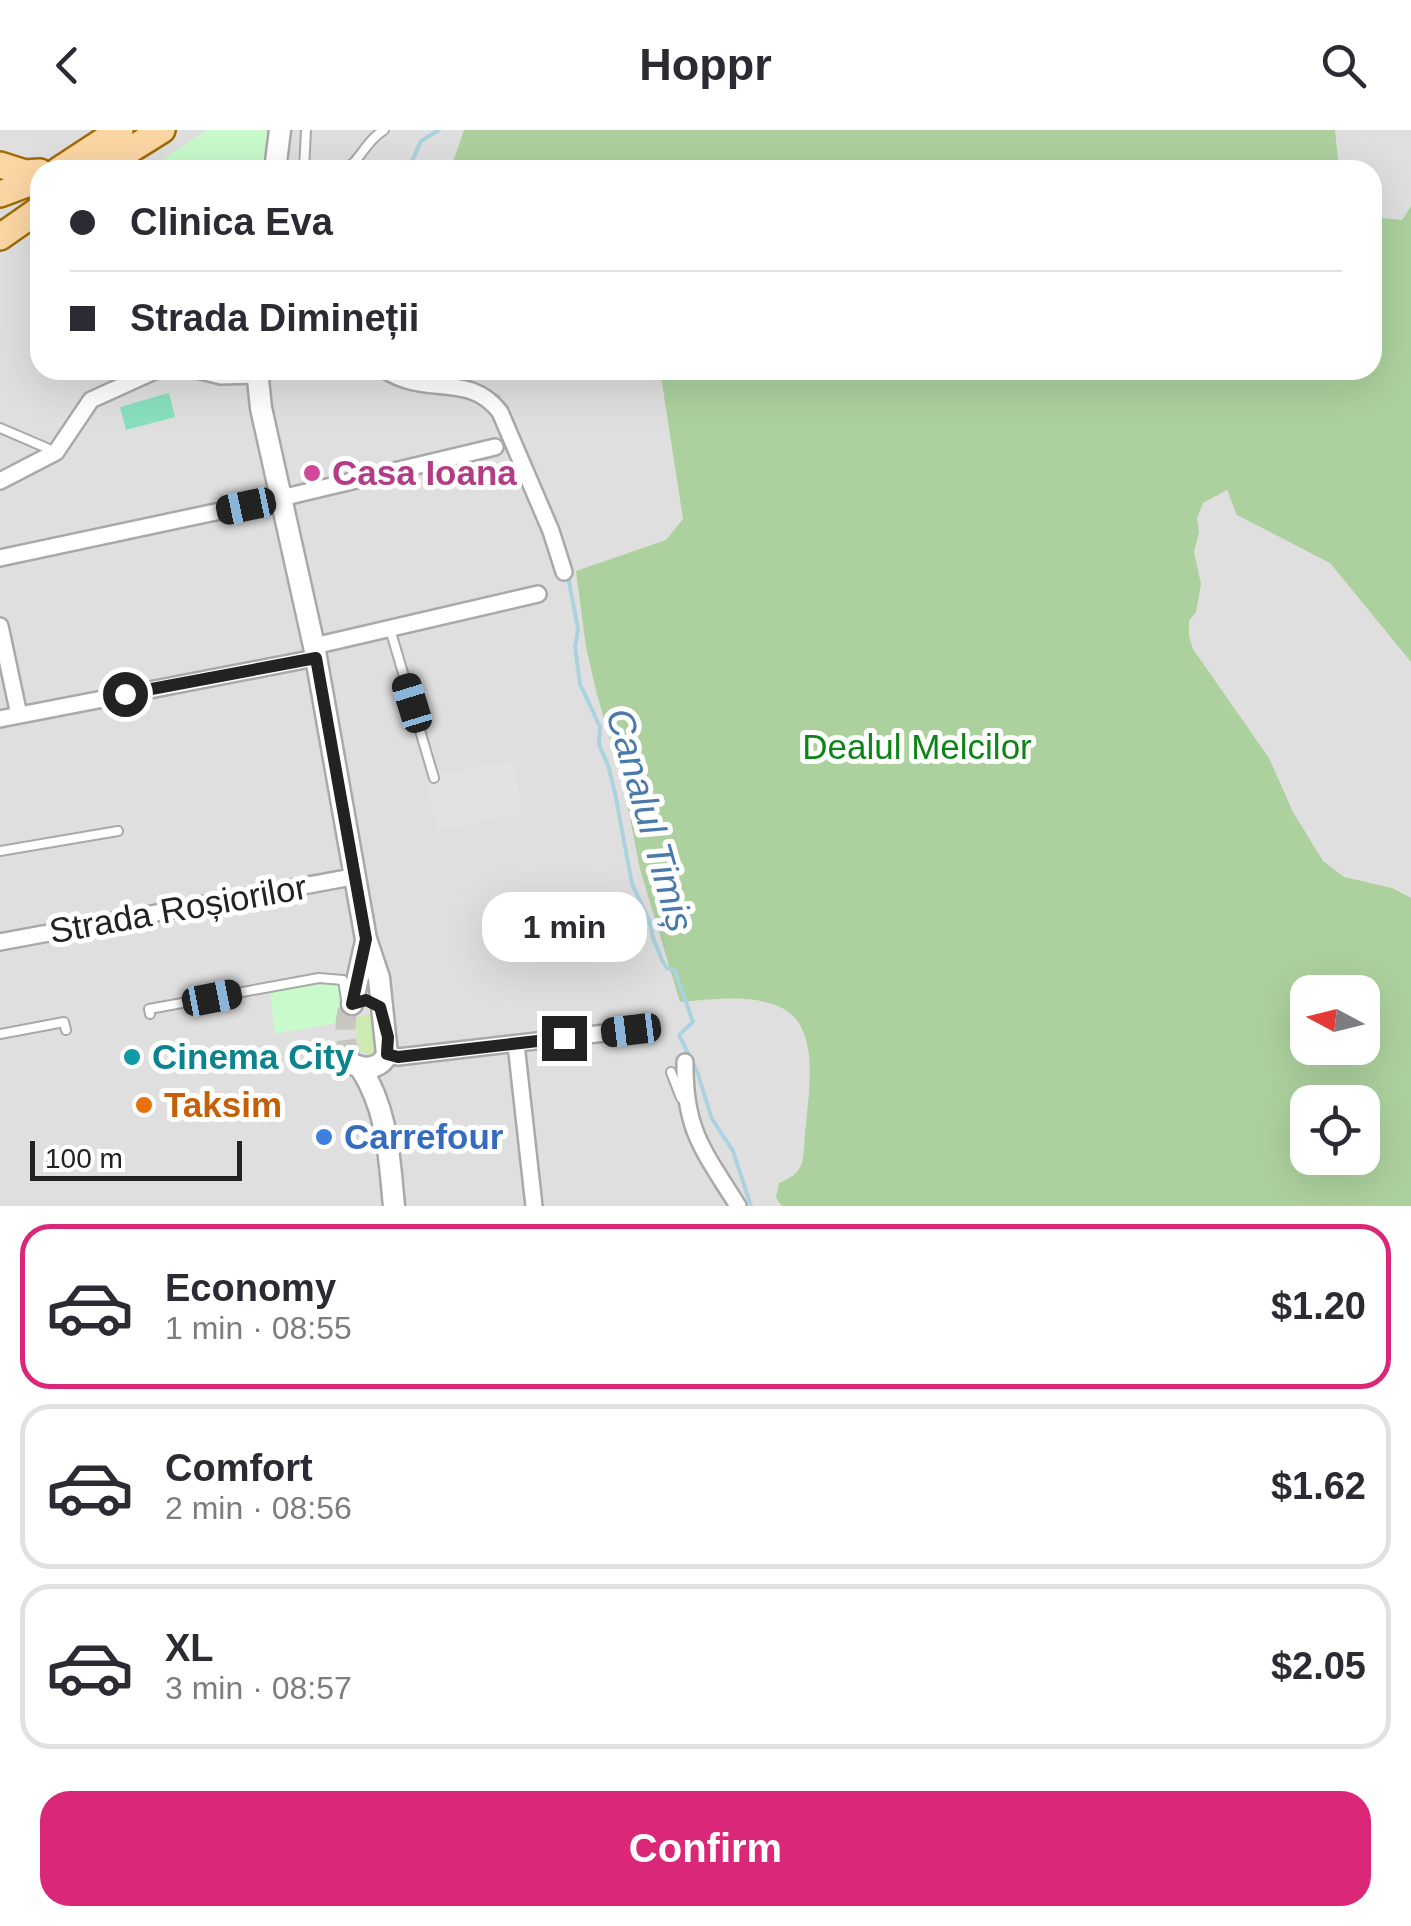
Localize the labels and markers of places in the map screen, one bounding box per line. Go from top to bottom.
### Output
place label: Casa Ioana [332,453,517,492]
marker: Casa Ioana [301,462,323,484]
place label: Cinema City [152,1037,355,1076]
marker: Cinema City [121,1046,143,1068]
place label: Taksim [164,1085,282,1124]
marker: Taksim [133,1094,155,1116]
place label: Carrefour [344,1117,504,1156]
marker: Carrefour [313,1126,335,1148]

